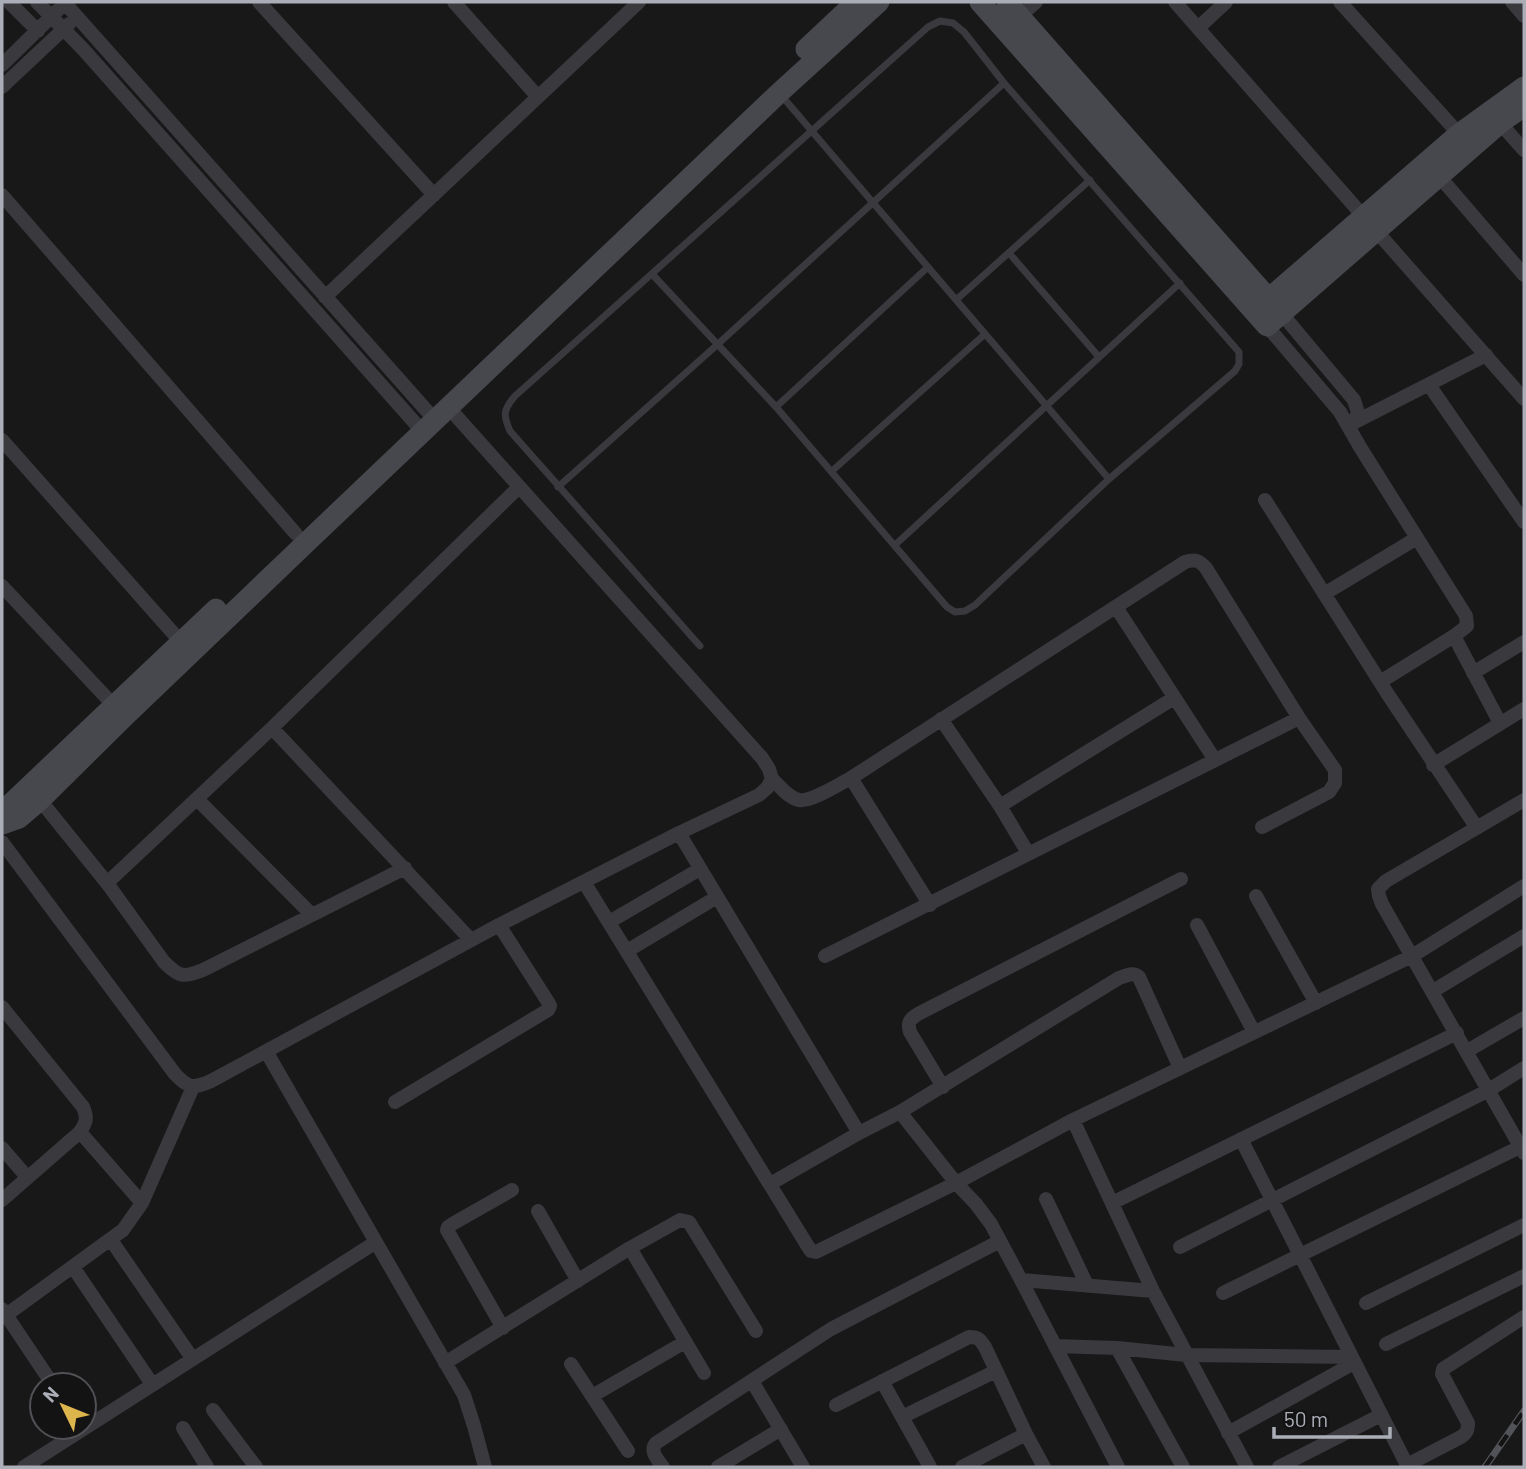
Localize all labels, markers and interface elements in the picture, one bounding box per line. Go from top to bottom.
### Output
north arrow [28,1371,98,1441]
text: N [37,1382,63,1407]
scale bar [1274,1396,1390,1440]
text: 50 m [1284,1406,1328,1431]

